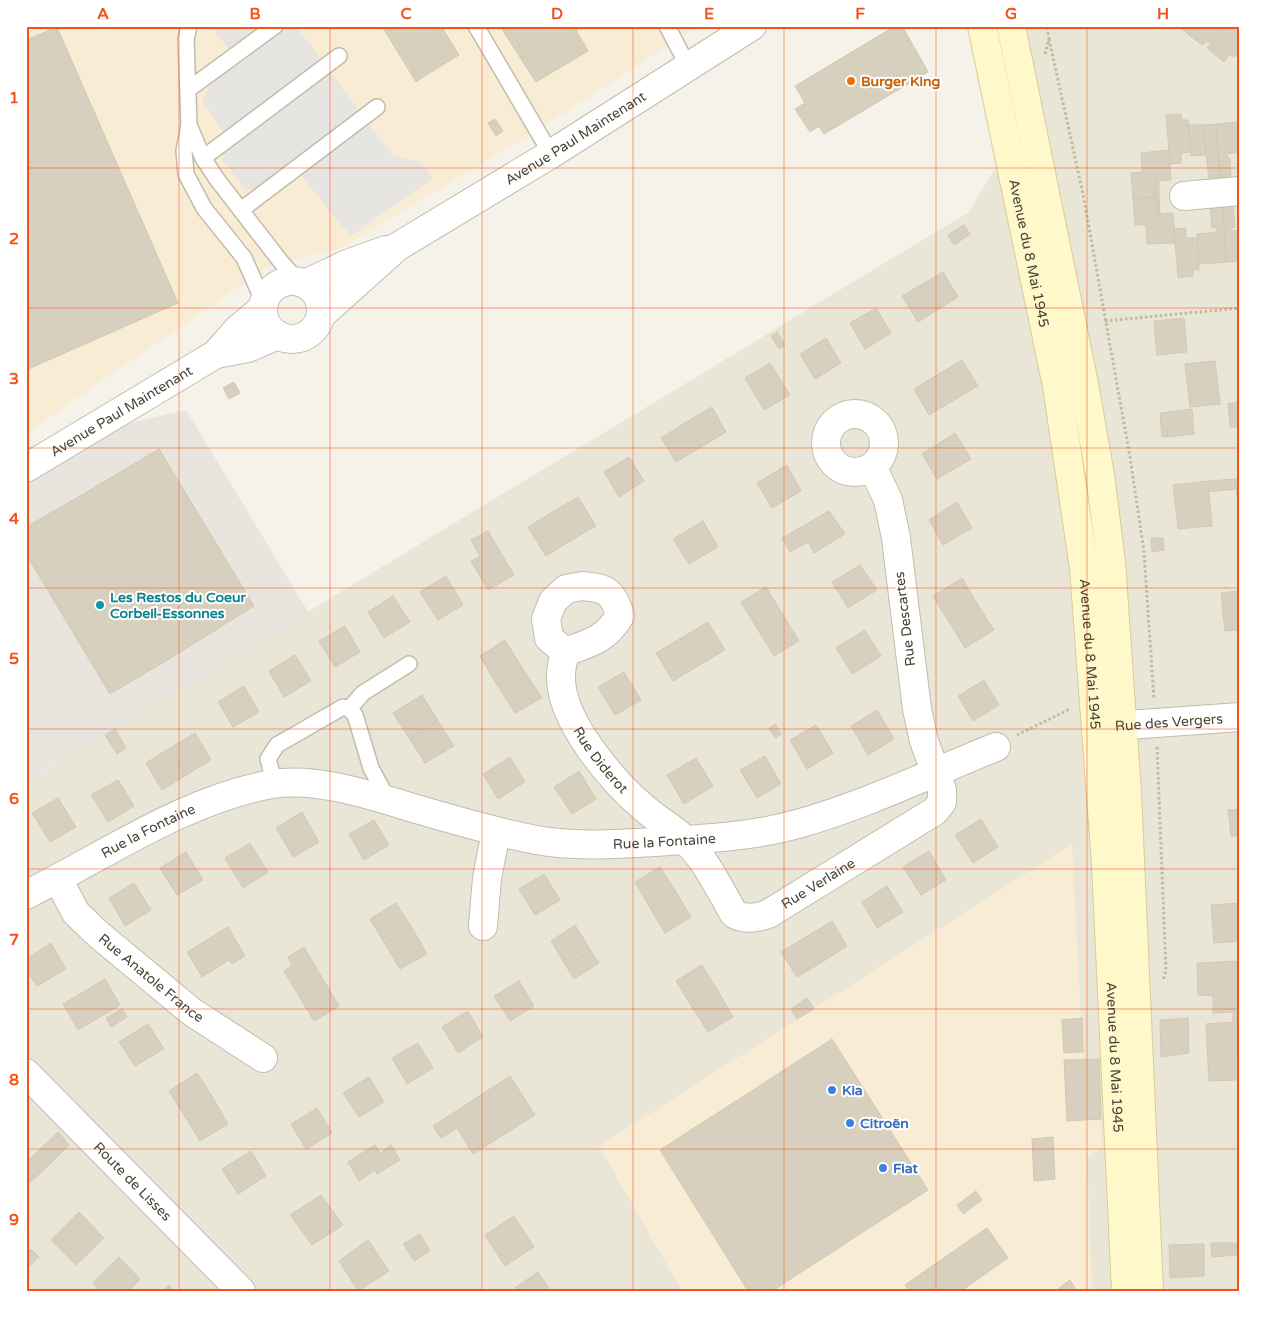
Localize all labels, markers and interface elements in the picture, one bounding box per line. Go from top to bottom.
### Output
text: A [97,4,109,24]
text: B [249,4,261,24]
text: C [400,4,412,24]
text: D [551,4,563,24]
text: E [704,4,714,24]
text: F [855,4,865,24]
text: G [1005,4,1017,24]
text: H [1157,4,1169,24]
place label: Burger King [861,73,940,90]
marker: Burger King [845,75,857,87]
street label: Avenue Paul Maintenant [502,87,649,188]
text: 1 [9,88,19,108]
street label: Avenue du 8 Mai 1945 [1006,177,1053,329]
text: 2 [9,229,19,249]
street label: Avenue Paul Maintenant [47,361,196,460]
text: 3 [9,369,19,389]
text: 4 [9,509,19,529]
street label: Rue Descartes [891,570,919,667]
street label: Avenue du 8 Mai 1945 [1076,578,1104,730]
place label: Les Restos du Coeur Corbeil-Essonnes [110,589,246,622]
marker: Les Restos du Coeur Corbeil-Essonnes [94,599,106,611]
text: 5 [9,649,19,669]
street label: Rue des Vergers [1114,710,1224,734]
street label: Rue Diderot [570,723,632,797]
text: 6 [9,789,19,809]
street label: Rue la Fontaine [98,800,198,861]
street label: Rue la Fontaine [613,829,717,853]
street label: Rue Verlaine [778,854,858,912]
text: 7 [9,930,19,950]
street label: Rue Anatole France [95,930,207,1026]
street label: Avenue du 8 Mai 1945 [1103,981,1127,1133]
text: 8 [9,1070,19,1090]
place label: Kia [842,1082,863,1099]
marker: Kia [826,1084,838,1096]
place label: Citroën [860,1115,909,1132]
marker: Citroën [844,1117,856,1129]
street label: Route de Lisses [90,1138,175,1224]
place label: Fiat [893,1160,919,1177]
marker: Fiat [877,1162,889,1174]
text: 9 [9,1210,19,1230]

